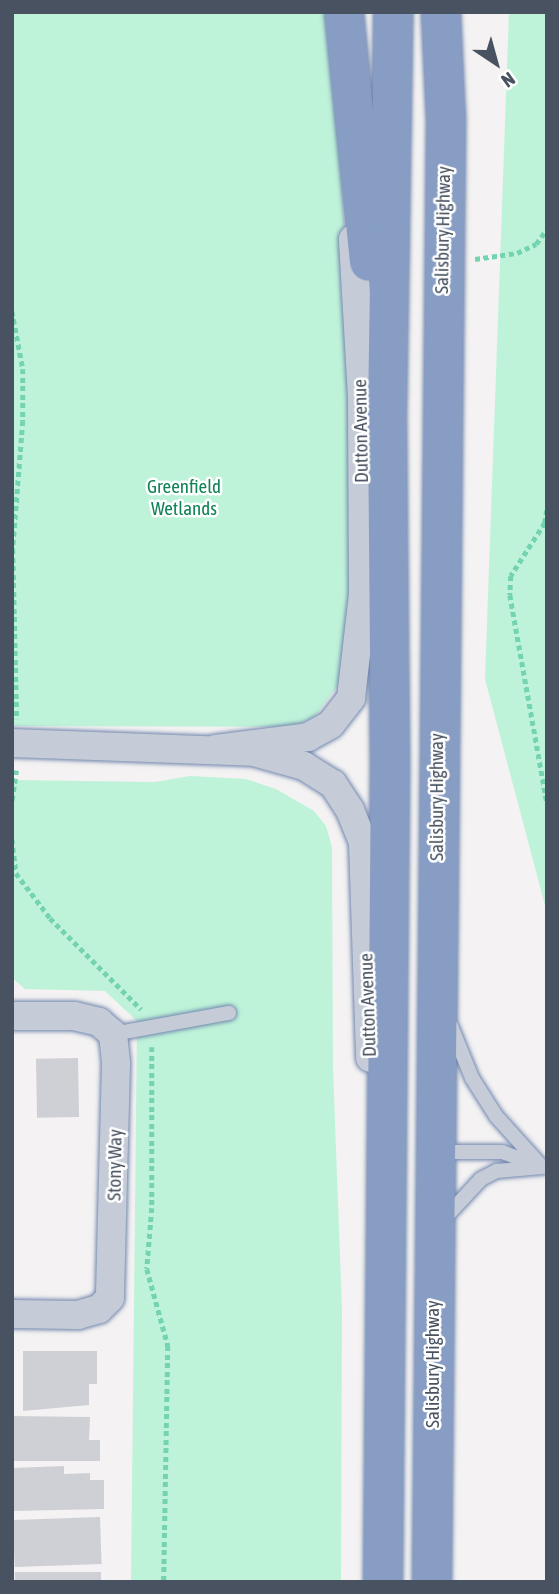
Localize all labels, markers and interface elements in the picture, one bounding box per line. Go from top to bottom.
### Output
north arrow [461,28,531,98]
text: N [497,68,519,92]
street label: Salisbury Highway [430,166,456,294]
street label: Dutton Avenue [349,379,373,483]
park label: Greenfield Wetlands [147,476,221,520]
street label: Salisbury Highway [426,733,448,861]
street label: Dutton Avenue [355,953,381,1057]
street label: Stony Way [103,1129,127,1201]
street label: Salisbury Highway [422,1300,444,1428]

